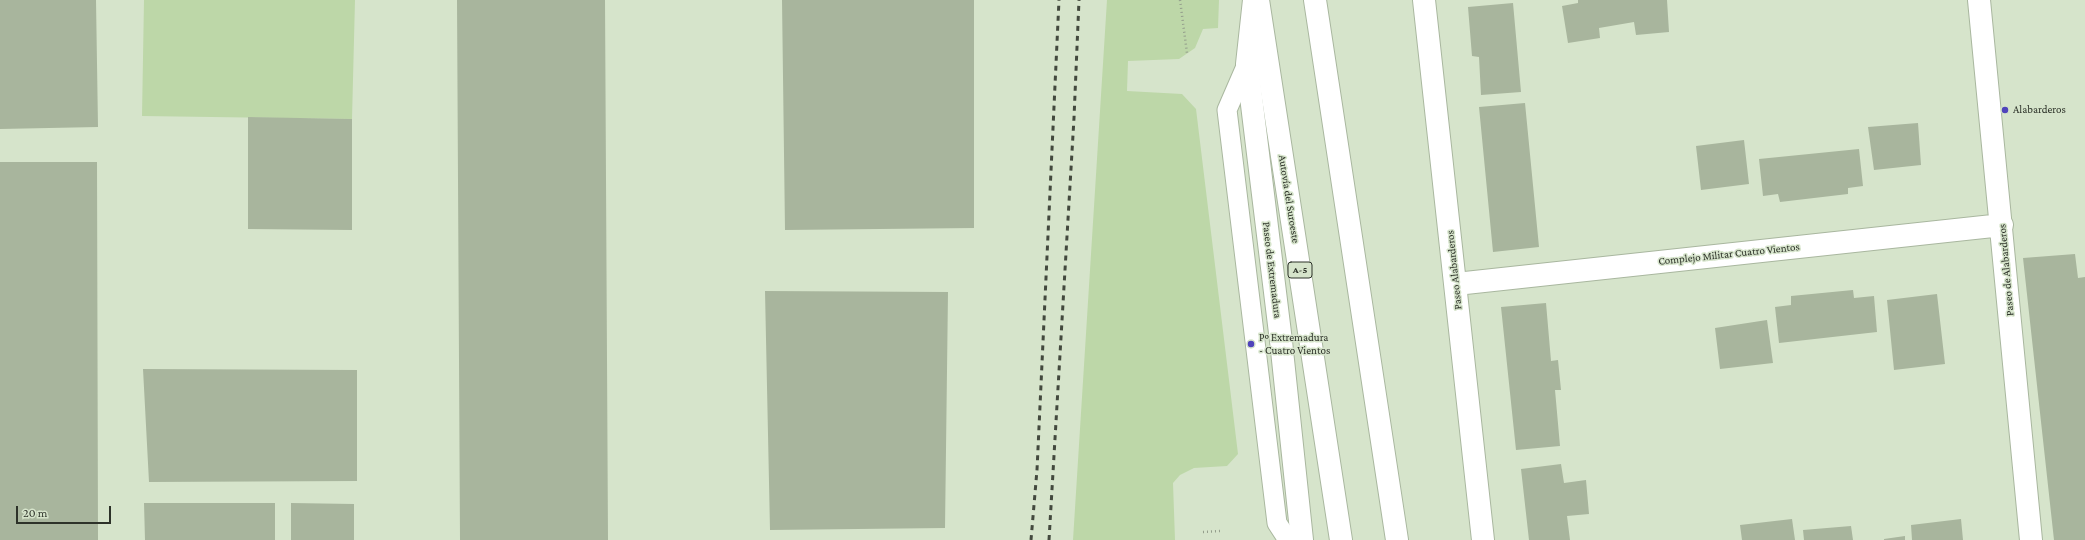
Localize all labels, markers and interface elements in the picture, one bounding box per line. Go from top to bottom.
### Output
place label: Alabarderos [2013,103,2066,117]
marker: Alabarderos [2000,105,2010,115]
street label: Autovía del Suroeste [1275,154,1303,244]
street label: Paseo de Extremadura [1260,221,1284,319]
street label: Paseo de Alabarderos [1995,223,2017,317]
street label: Paseo Alabarderos [1443,230,1465,310]
street label: Complejo Militar Cuatro Vientos [1658,240,1800,268]
road number: A-5 [1288,262,1312,278]
place label: Pº Extremadura - Cuatro Vientos [1259,331,1330,357]
marker: Pº Extremadura - Cuatro Vientos [1246,339,1256,349]
scale bar [18,498,113,524]
text: 20 m [23,506,47,520]

